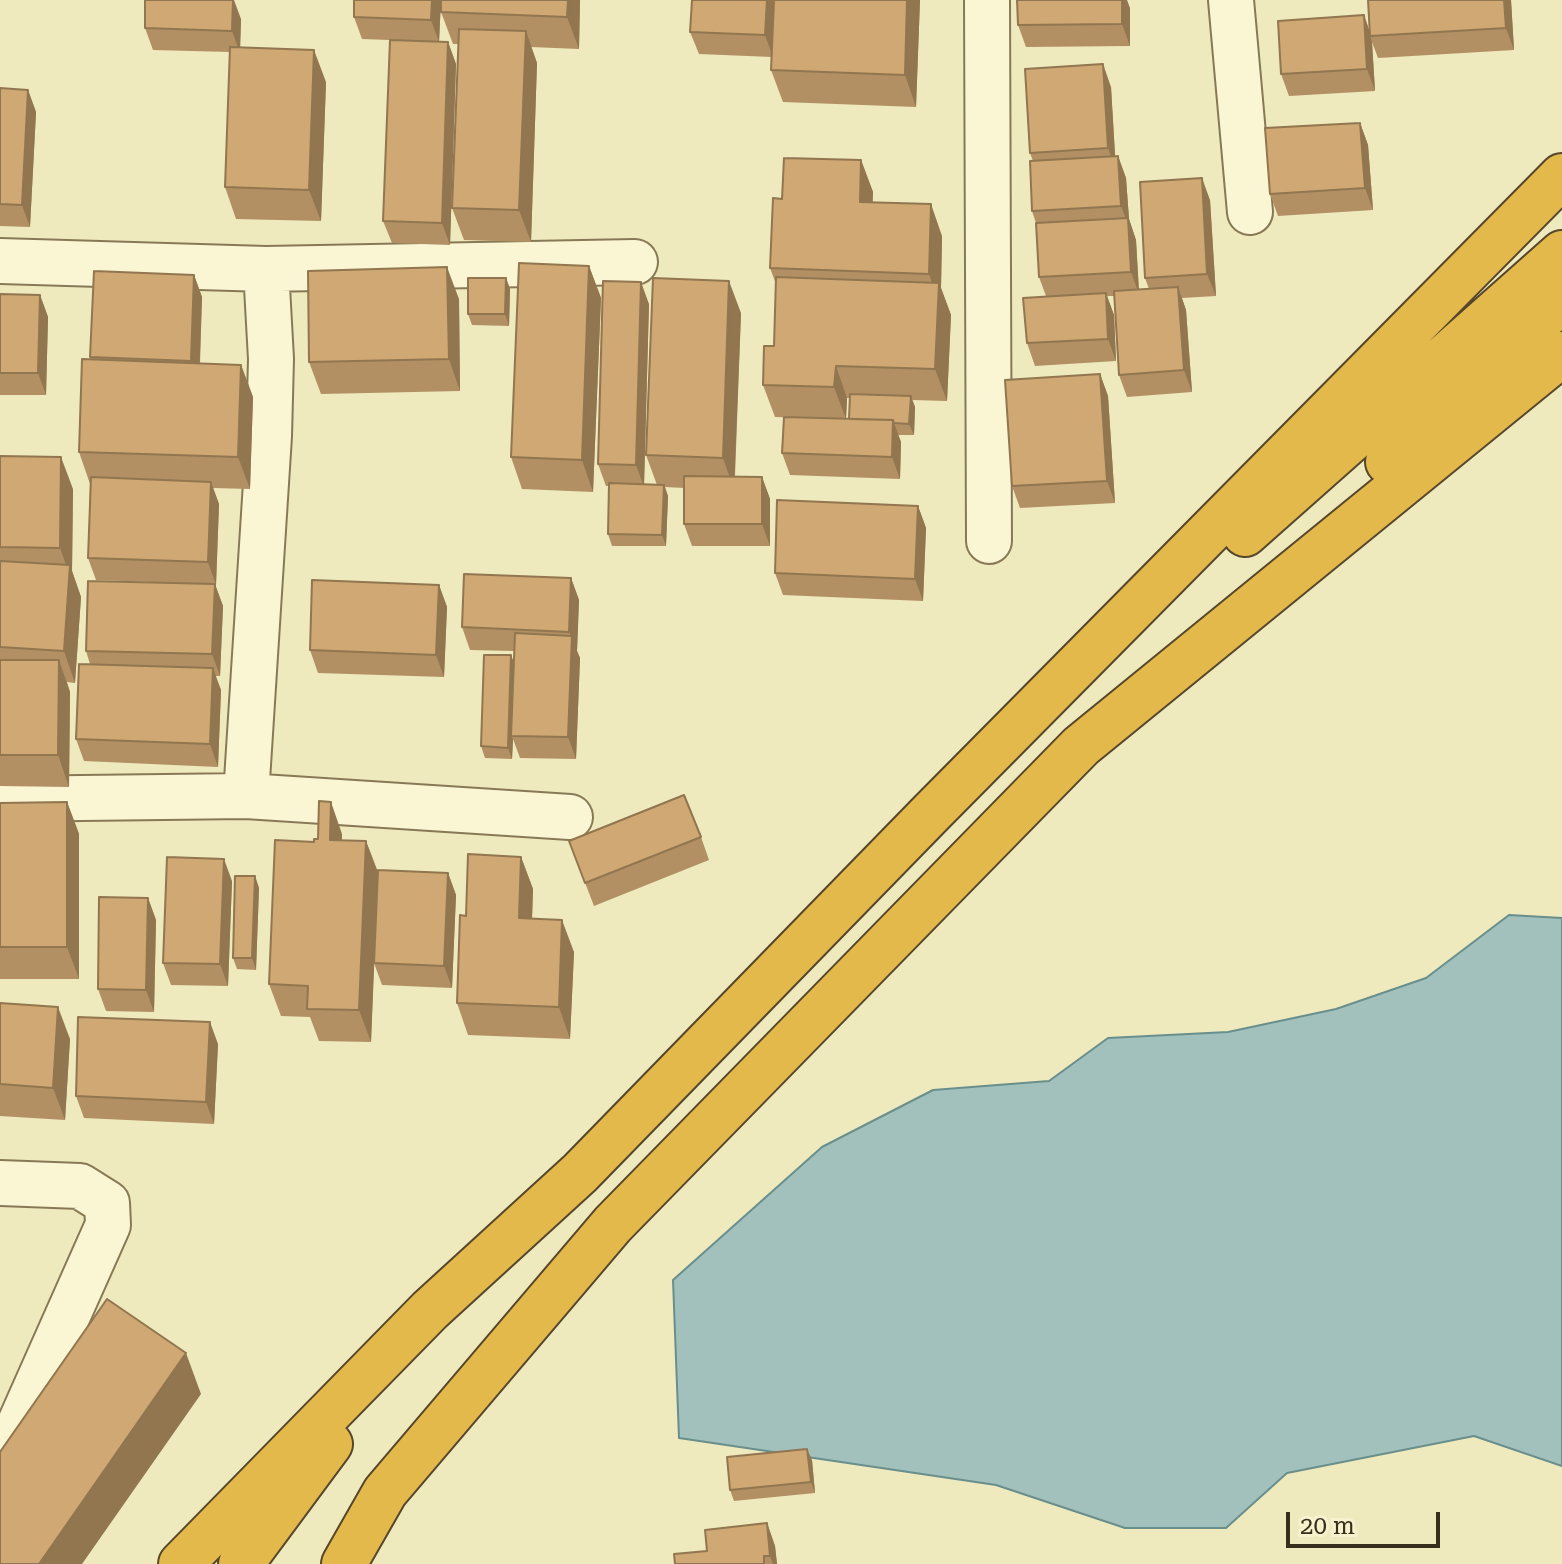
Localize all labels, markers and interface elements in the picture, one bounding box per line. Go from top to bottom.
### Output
scale bar [1290,1496,1444,1546]
text: 20 m [1300,1512,1355,1540]

